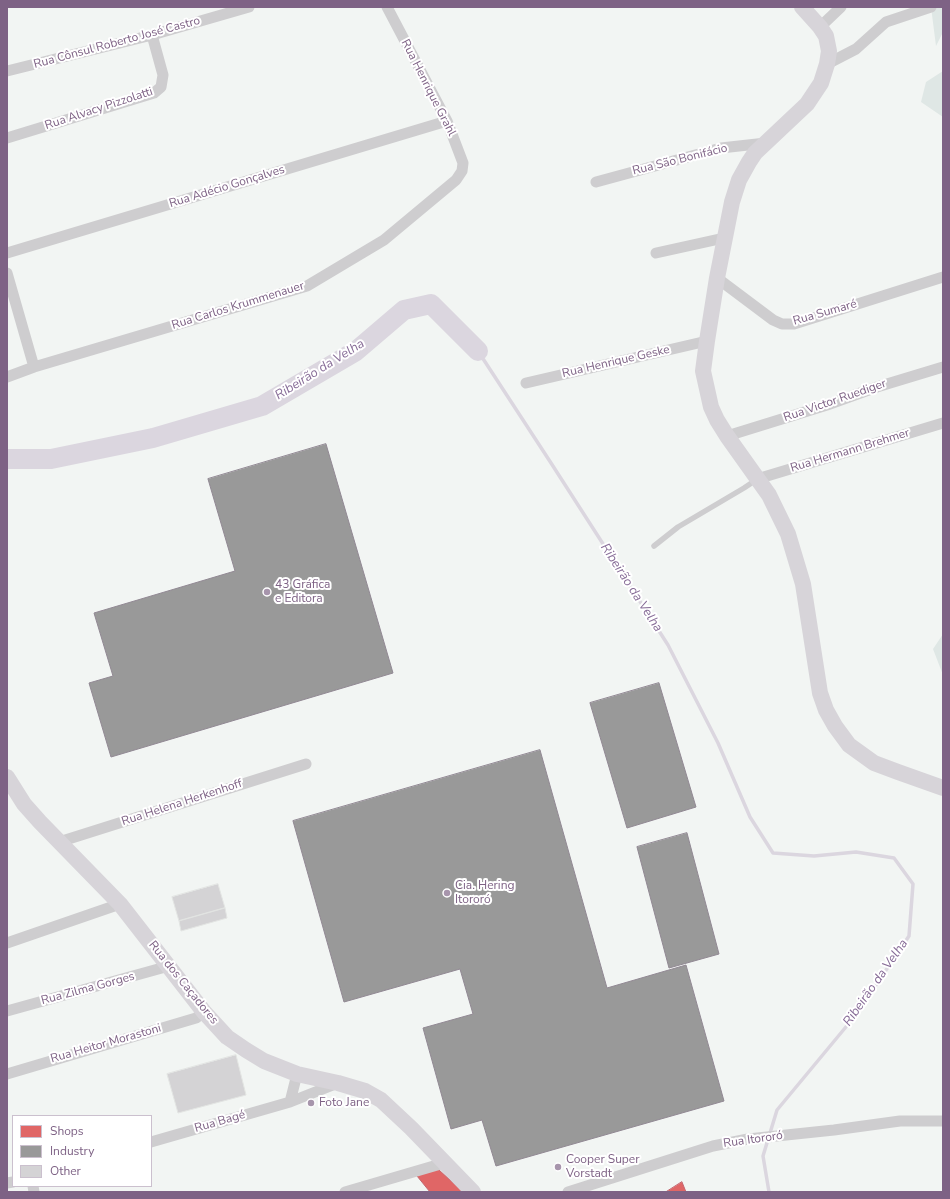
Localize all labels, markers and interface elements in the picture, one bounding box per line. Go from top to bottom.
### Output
street label: Rua Cônsul Roberto José Castro [32,14,202,72]
street label: Rua Henrique Grahl [397,37,459,139]
street label: Rua Alvacy Pizzolatti [43,85,155,133]
street label: Rua São Bonifácio [631,141,729,179]
street label: Rua Adécio Gonçalves [167,163,287,211]
street label: Rua Carlos Krummenauer [170,279,306,333]
street label: Rua Sumaré [792,297,858,329]
water label: Ribeirão da Velha [272,336,368,404]
street label: Rua Henrique Geske [561,343,671,381]
street label: Rua Victor Ruediger [782,377,888,425]
street label: Rua Hermann Brehmer [789,426,911,476]
water label: Ribeirão da Velha [597,541,665,635]
place label: 43 Gráfica e Editora [275,578,330,606]
marker: 43 Gráfica e Editora [262,587,272,597]
street label: Rua Helena Herkenhoff [120,777,244,829]
place label: Cia. Hering Itororó [455,879,514,907]
marker: Cia. Hering Itororó [442,888,452,898]
water label: Ribeirão da Velha [840,937,912,1029]
street label: Rua dos Caçadores [145,938,221,1028]
street label: Rua Zilma Gorges [40,970,136,1008]
street label: Rua Heitor Morastoni [49,1021,163,1067]
place label: Foto Jane [319,1096,369,1110]
marker: Foto Jane [306,1098,316,1108]
street label: Rua Bagé [193,1108,247,1136]
legend [12,1115,152,1187]
text: Shops [50,1123,84,1139]
street label: Rua Itororó [722,1129,784,1151]
text: Industry [50,1143,94,1159]
place label: Cooper Super Vorstadt [566,1153,640,1181]
marker: Cooper Super Vorstadt [553,1162,563,1172]
text: Other [50,1163,81,1179]

